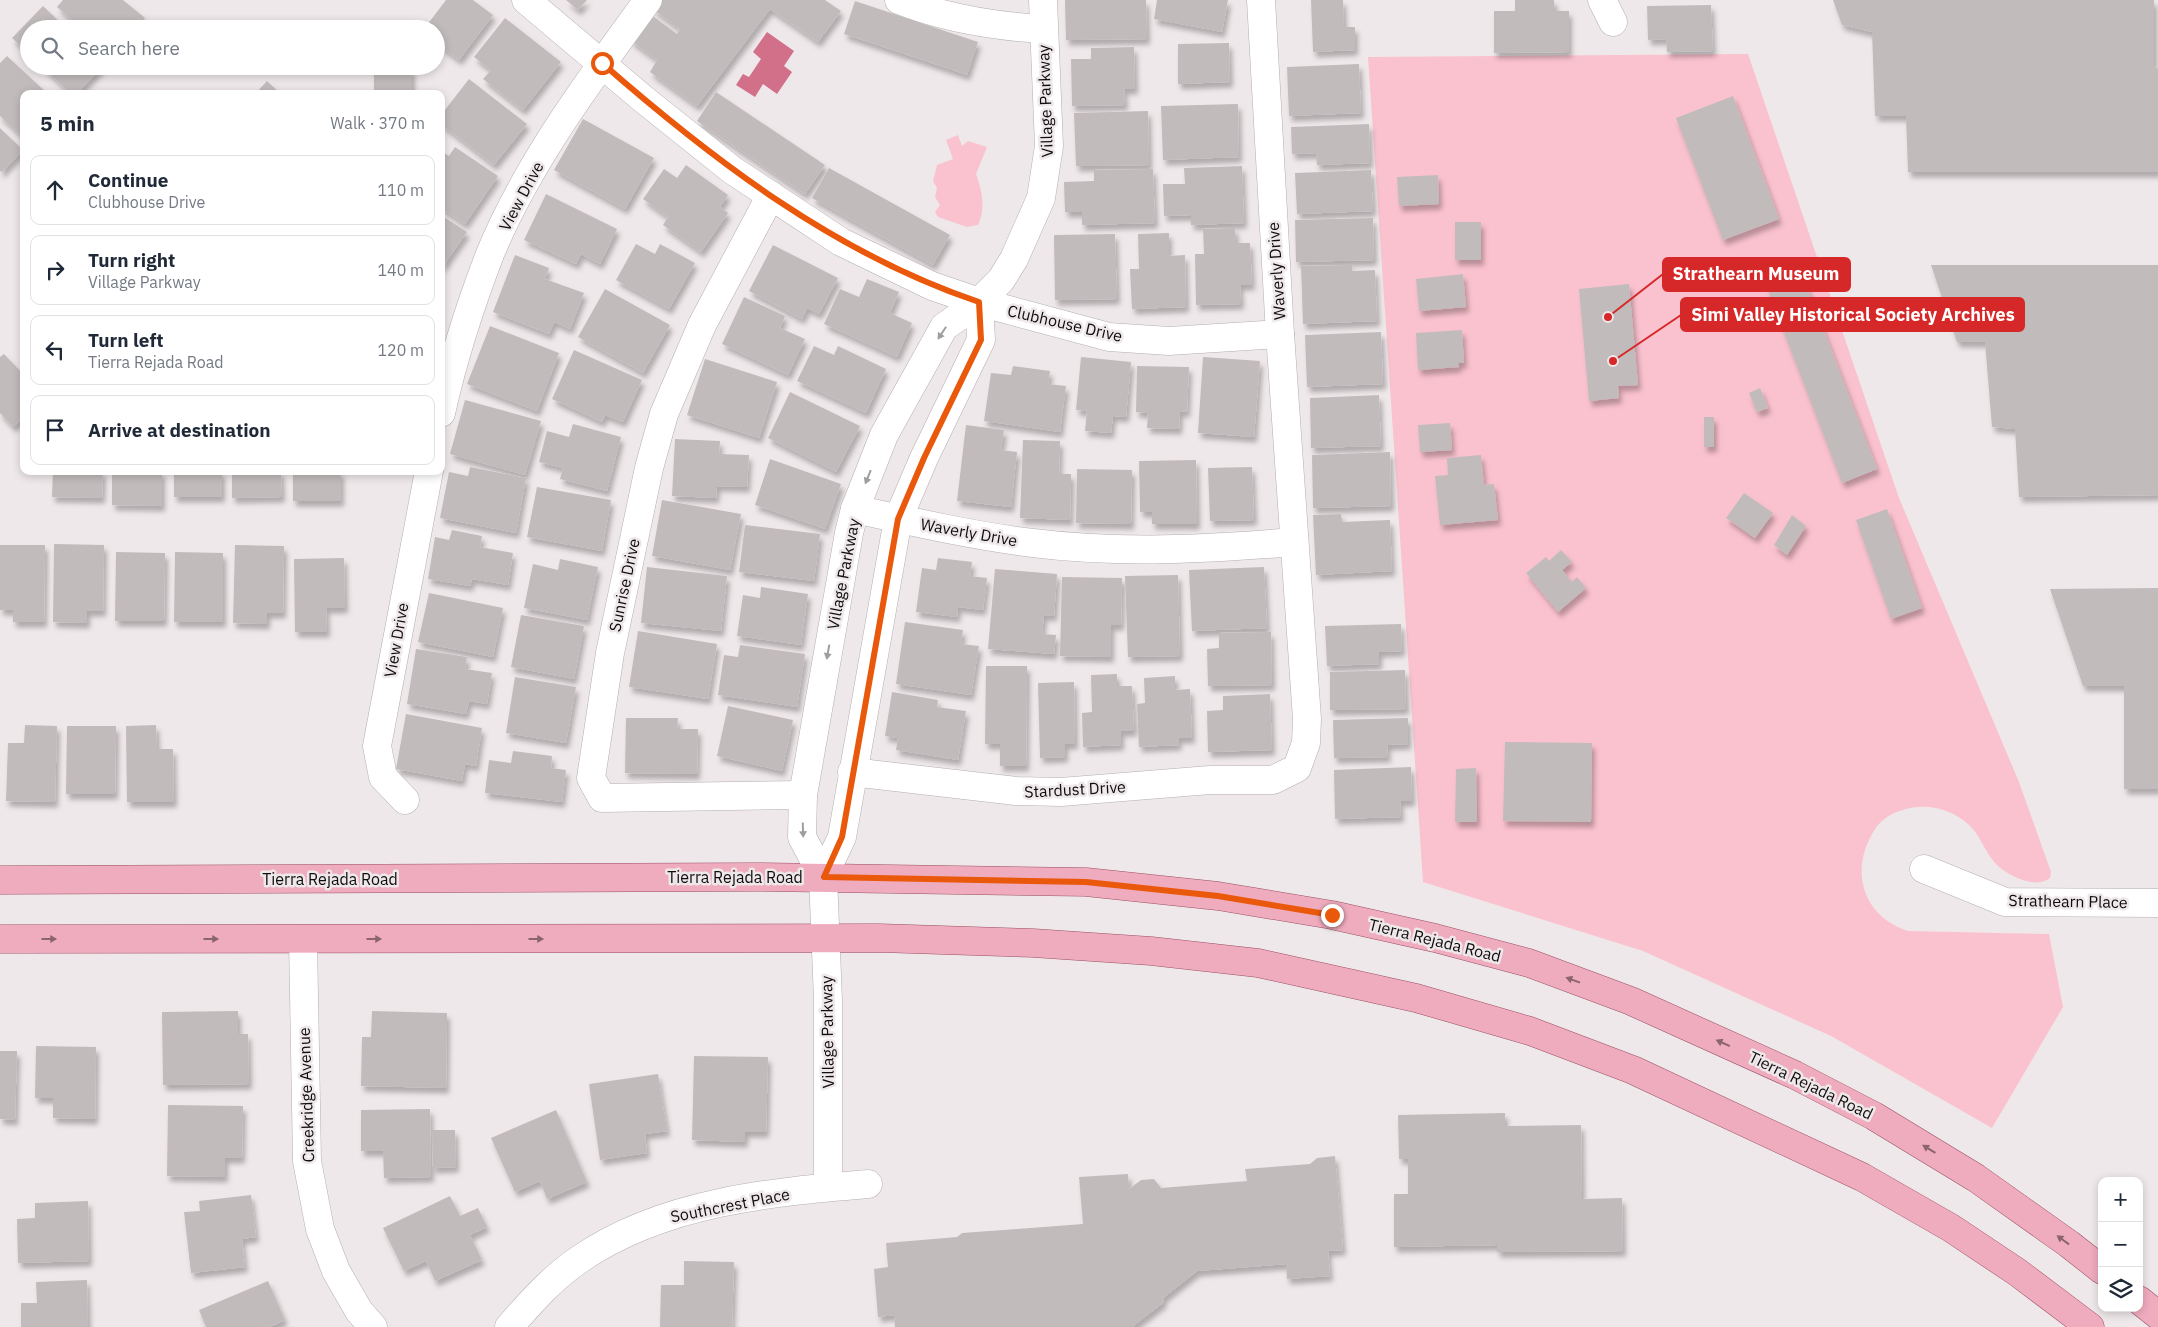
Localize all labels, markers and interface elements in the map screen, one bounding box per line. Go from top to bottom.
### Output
search box [20,20,445,75]
icon: search [38,34,66,62]
text: Search here [78,36,180,60]
street label: Village Parkway [1033,44,1057,158]
route start [591,52,614,75]
text: 5 min [40,109,95,137]
text: Walk · 370 m [330,113,425,133]
street label: View Drive [494,158,548,234]
text: Continue [88,168,168,192]
icon: ahead [41,176,69,204]
text: 110 m [377,180,424,200]
text: Clubhouse Drive [88,192,205,212]
street label: Waverly Drive [1263,221,1289,321]
text: Turn right [88,248,175,272]
icon: right [41,256,69,284]
callout: Strathearn Museum [1663,258,1850,291]
text: 140 m [377,260,424,280]
text: Strathearn Museum [1673,262,1839,285]
text: Village Parkway [88,272,201,292]
callout: Simi Valley Historical Society Archives [1681,298,2024,331]
street label: Clubhouse Drive [1006,300,1125,346]
text: Simi Valley Historical Society Archives [1691,303,2015,326]
one-way arrow [937,326,946,340]
text: Turn left [88,328,164,352]
icon: left [41,336,69,364]
text: 120 m [377,340,424,360]
text: Tierra Rejada Road [88,352,224,372]
icon: arrive [41,416,69,444]
text: Arrive at destination [88,418,271,442]
one-way arrow [863,470,871,484]
street label: Waverly Drive [919,514,1019,550]
street label: Village Parkway [822,517,864,631]
street label: Sunrise Drive [604,536,644,633]
street label: View Drive [380,601,412,679]
one-way arrow [823,644,831,660]
street label: Stardust Drive [1024,776,1127,802]
one-way arrow [799,822,807,838]
street label: Tierra Rejada Road [667,867,803,887]
street label: Tierra Rejada Road [262,869,398,889]
street label: Strathearn Place [2008,890,2128,912]
route end [1321,904,1344,927]
street label: Tierra Rejada Road [1367,914,1503,966]
one-way arrow [41,935,57,943]
one-way arrow [203,935,219,943]
one-way arrow [366,935,382,943]
one-way arrow [528,935,544,943]
street label: Village Parkway [816,975,838,1089]
one-way arrow [1565,976,1580,984]
street label: Creekridge Avenue [294,1027,318,1163]
one-way arrow [1716,1038,1730,1046]
street label: Tierra Rejada Road [1746,1046,1876,1124]
one-way arrow [1922,1145,1935,1154]
map controls [2098,1177,2143,1312]
button: + [2098,1177,2143,1222]
street label: Southcrest Place [669,1184,792,1226]
button: − [2098,1222,2143,1267]
one-way arrow [2057,1235,2070,1245]
button: layers [2098,1267,2143,1312]

